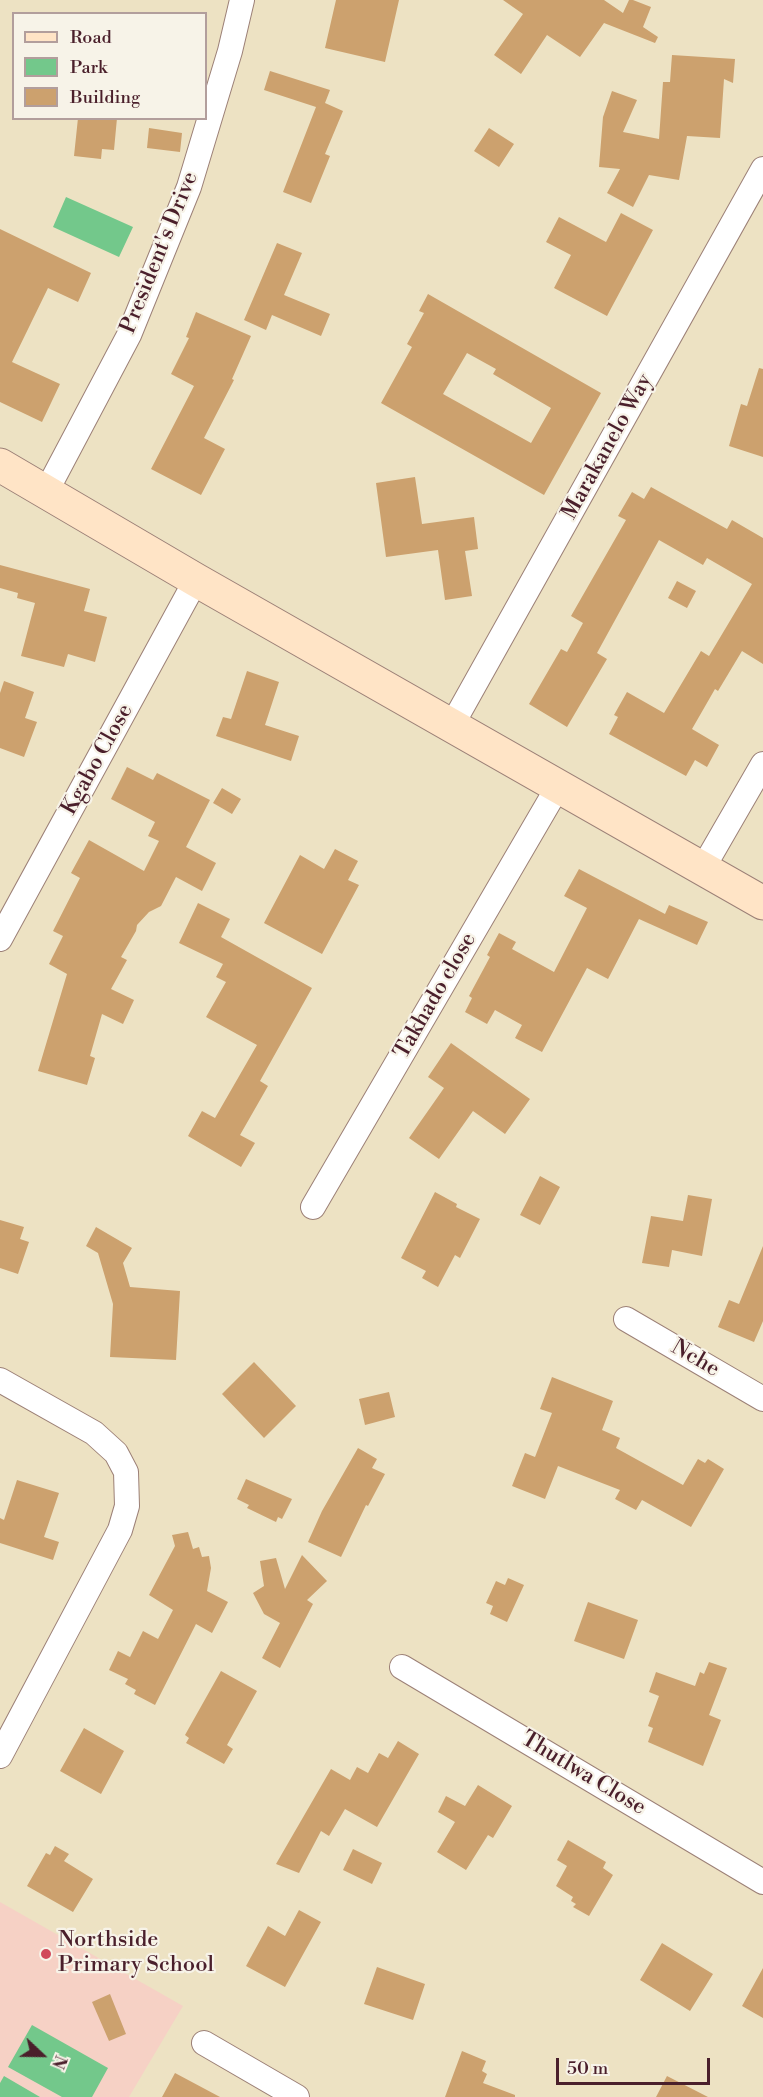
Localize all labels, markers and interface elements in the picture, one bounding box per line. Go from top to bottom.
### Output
legend [12,12,207,120]
text: Road [70,26,112,49]
text: Park [70,56,107,79]
text: Building [70,86,140,109]
street label: President's Drive [116,168,204,338]
street label: Marakanelo Way [557,370,659,524]
street label: Kgabo Close [57,700,139,820]
street label: Takhado close [389,928,483,1064]
street label: Nche [666,1335,724,1383]
street label: Thutlwa Close [516,1726,650,1822]
place label: Northside Primary School [58,1928,214,1980]
marker: Northside Primary School [39,1947,53,1961]
north arrow [12,2025,72,2085]
scale bar [559,2046,714,2084]
text: N [47,2052,70,2071]
text: 50 m [567,2057,608,2080]

